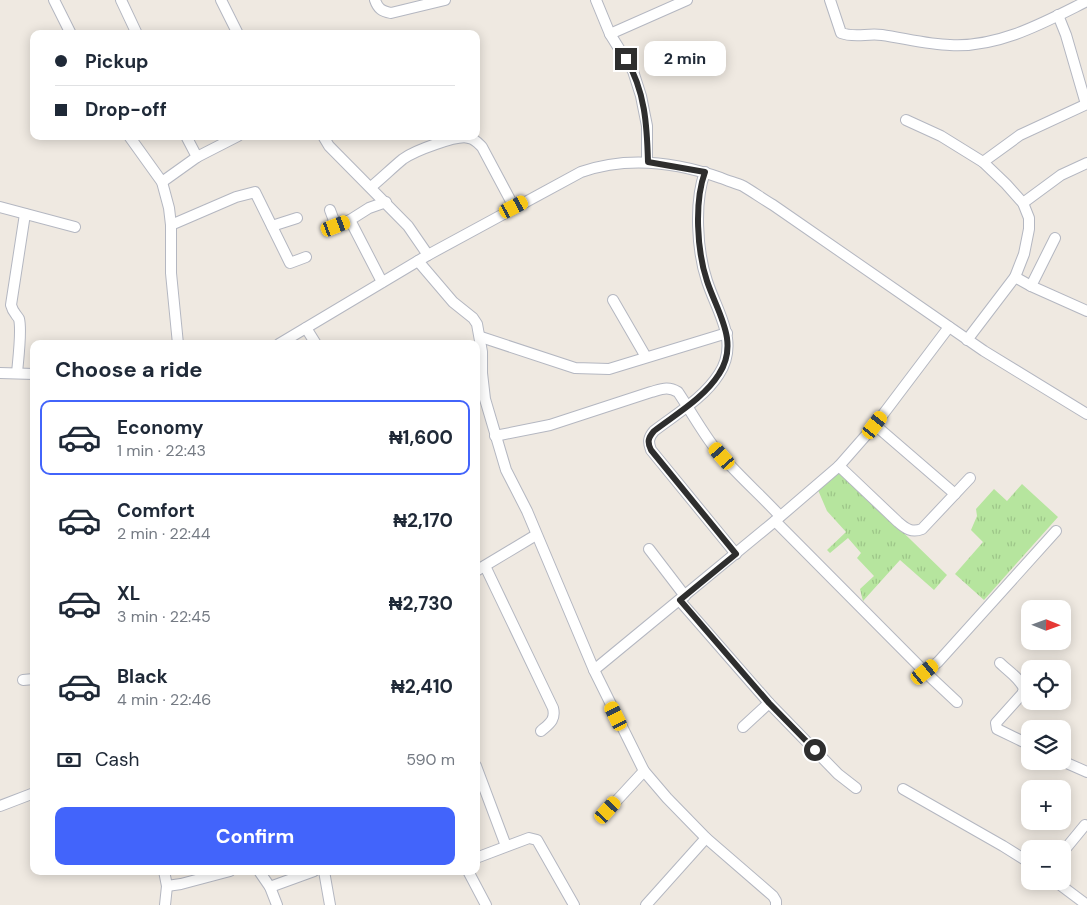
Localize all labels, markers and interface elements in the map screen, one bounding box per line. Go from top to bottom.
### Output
callout: 2 min [644,42,726,76]
route end [615,48,637,70]
text: 2 min [664,48,706,69]
text: Pickup [85,49,149,74]
text: Drop-off [85,97,167,122]
car [497,193,530,221]
car [319,214,352,238]
text: Choose a ride [55,355,203,384]
car [859,409,890,441]
icon: car [57,415,102,460]
text: Economy [117,415,204,440]
text: ₦1,600 [389,425,453,450]
text: 1 min · 22:43 [117,440,206,461]
car [706,440,737,472]
icon: car [57,498,102,543]
text: Comfort [117,498,195,523]
text: ₦2,170 [393,508,453,533]
text: 2 min · 22:44 [117,523,211,544]
icon: car [57,581,102,626]
text: XL [117,581,140,606]
text: ₦2,730 [389,591,453,616]
north arrow [1021,600,1071,650]
map controls [1021,600,1071,890]
text: 3 min · 22:45 [117,606,211,627]
car [908,657,941,687]
button: locate [1021,660,1071,710]
icon: car [57,664,102,709]
text: Black [117,664,168,689]
text: ₦2,410 [391,674,453,699]
text: 4 min · 22:46 [117,689,211,710]
car [602,699,629,733]
button: layers [1021,720,1071,770]
route start [804,739,826,761]
icon: cash [55,746,83,774]
text: Cash [95,747,139,772]
text: 590 m [406,749,455,770]
button: + [1021,780,1071,830]
car [592,794,623,826]
button: Confirm [55,807,455,865]
button: − [1021,840,1071,890]

